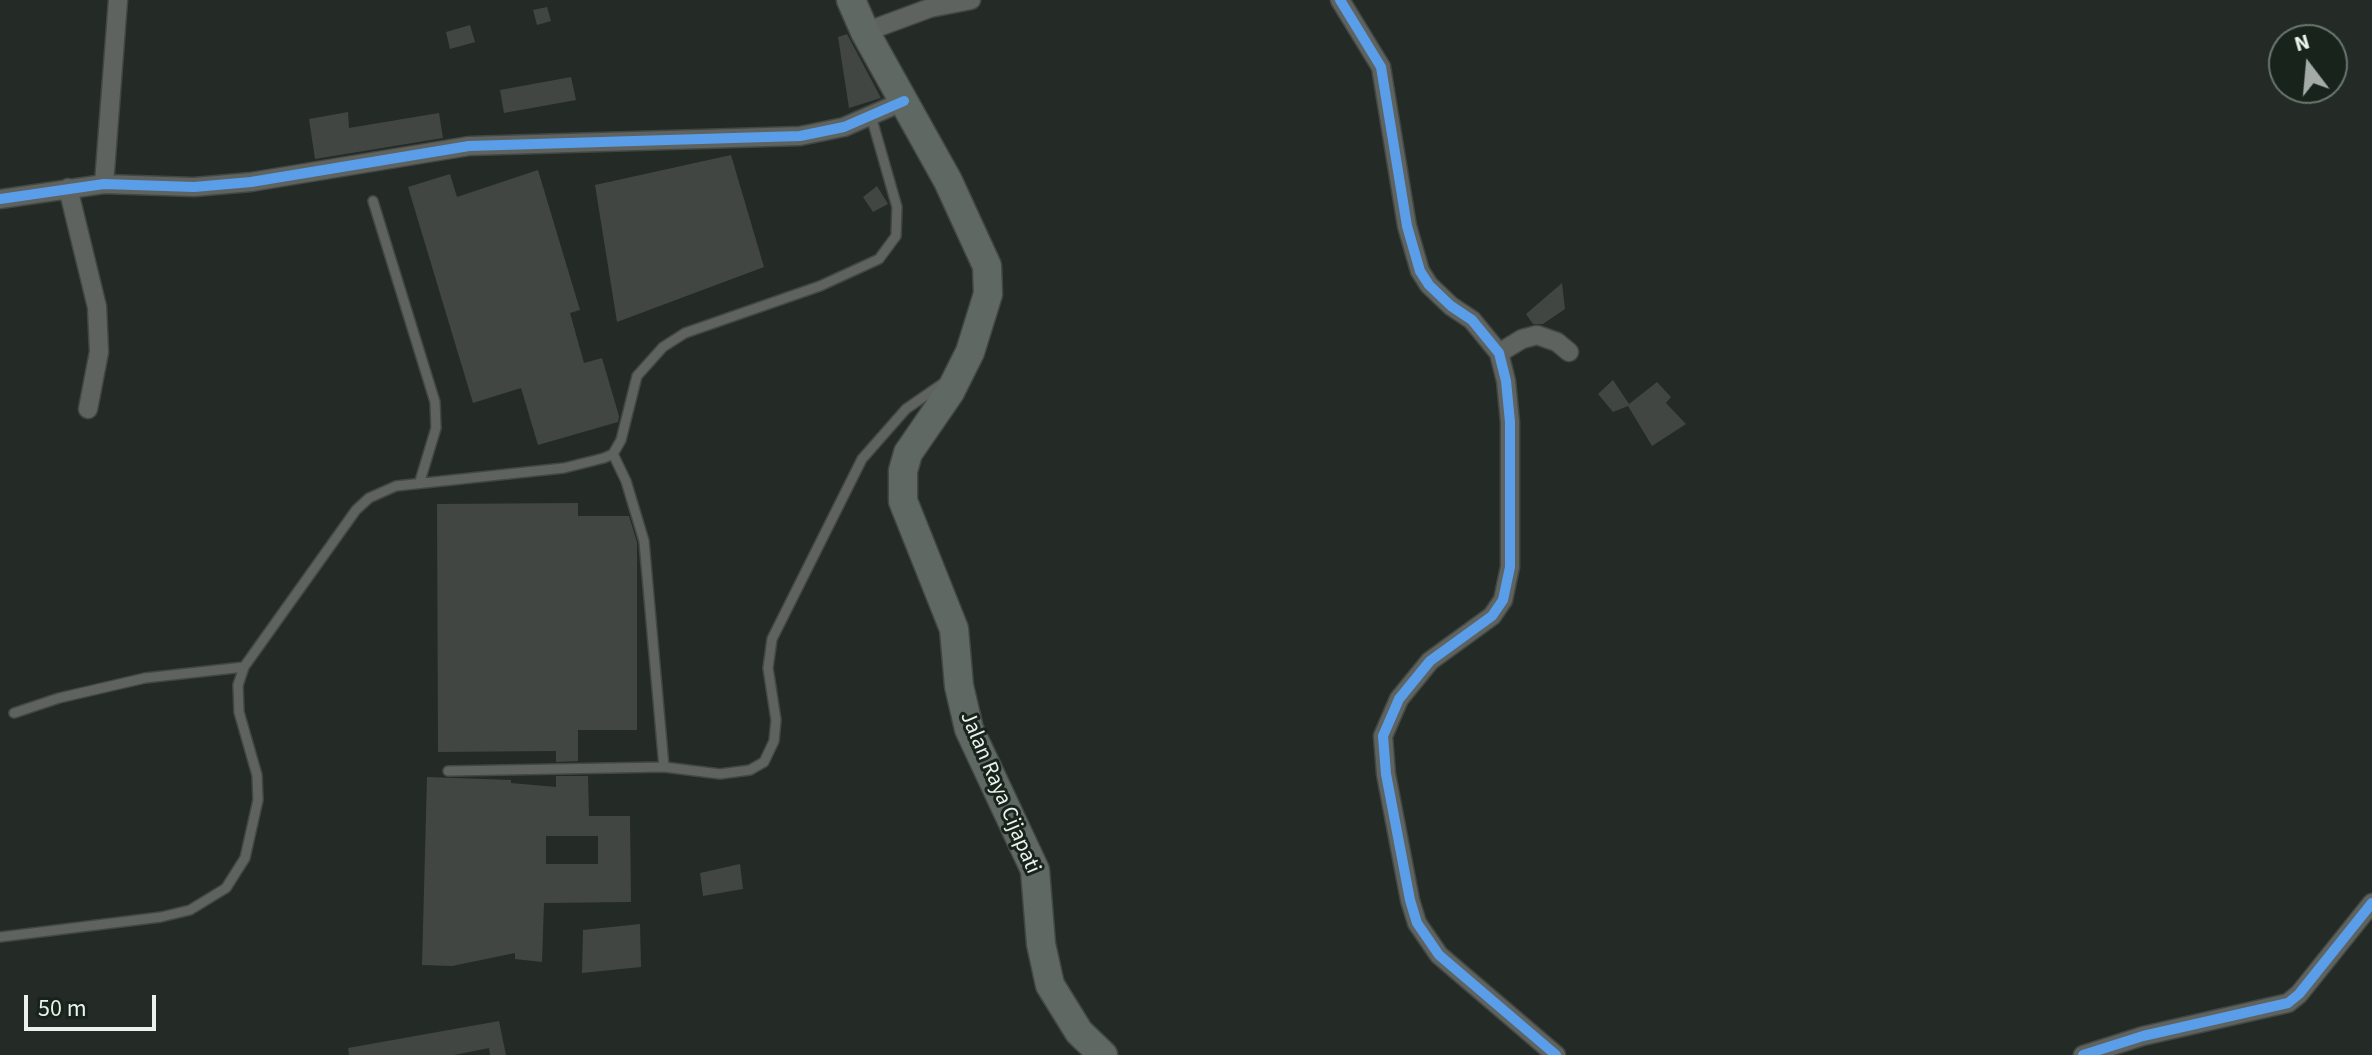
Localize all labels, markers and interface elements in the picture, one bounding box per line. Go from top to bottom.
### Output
north arrow [2268,24,2348,104]
text: N [2290,25,2313,60]
street label: Jalan Raya Cijapati [953,708,1045,878]
scale bar [28,979,160,1029]
text: 50 m [38,991,87,1026]

